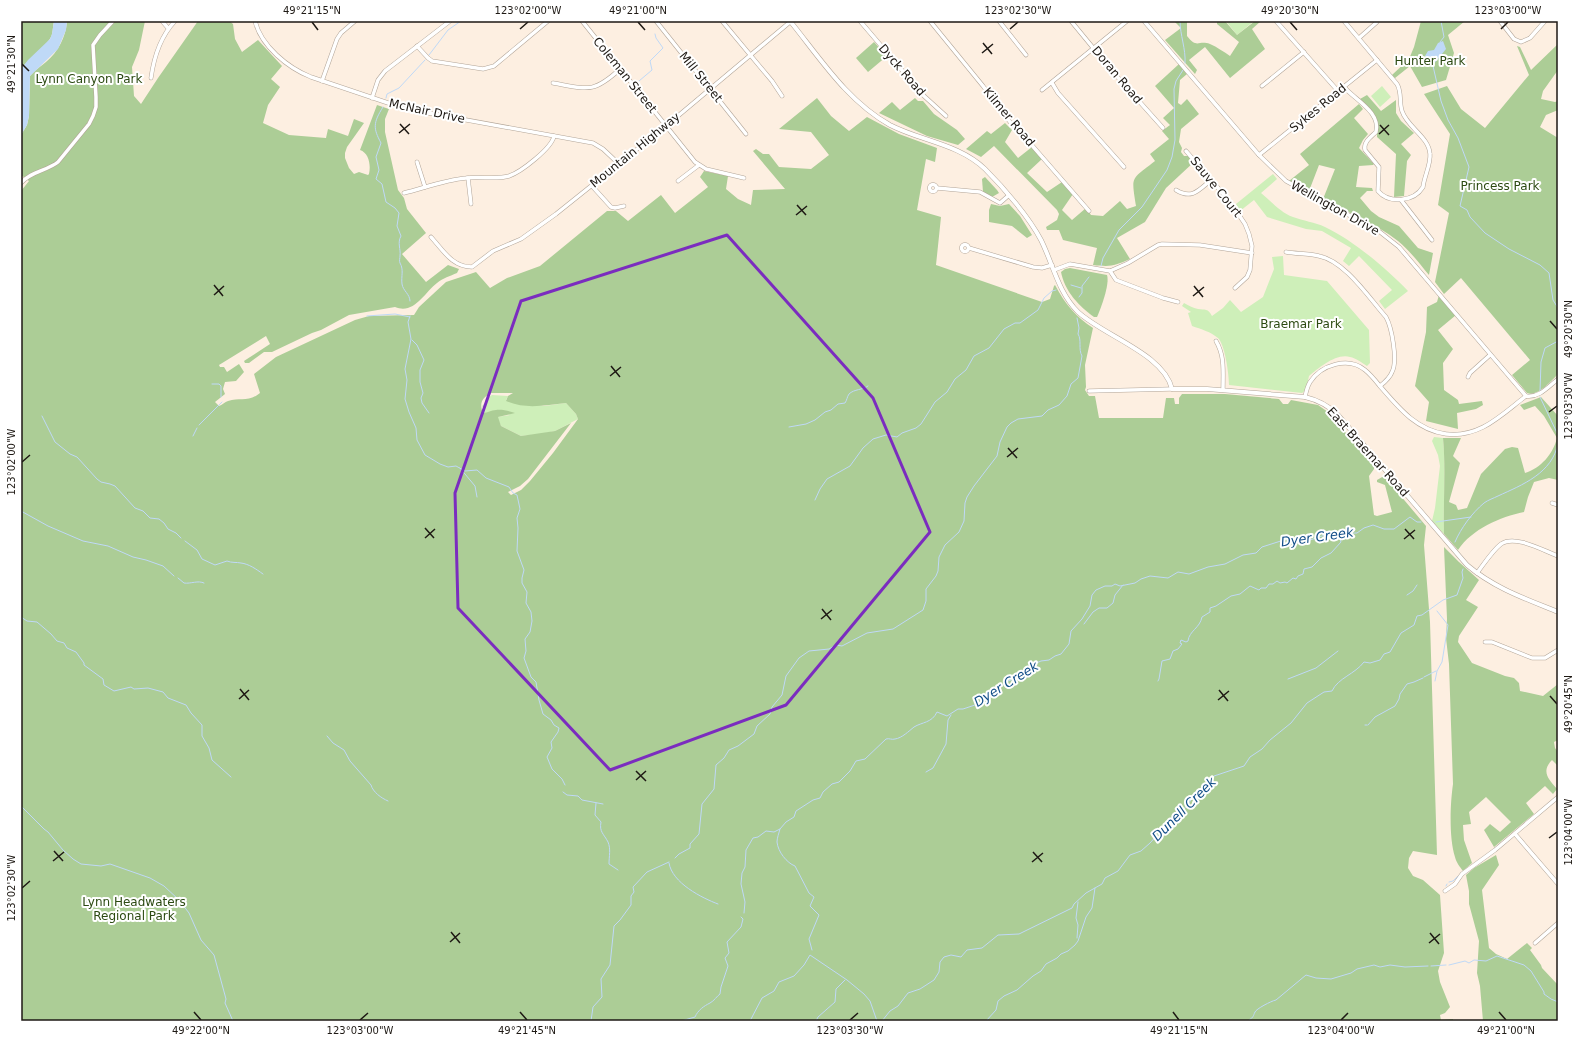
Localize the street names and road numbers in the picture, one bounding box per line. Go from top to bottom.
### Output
street label: Coleman Street [590,34,660,116]
street label: Dyck Road [876,41,928,99]
street label: Doran Road [1089,44,1145,106]
street label: Mill Street [676,49,726,105]
street label: Sykes Road [1287,81,1349,135]
street label: Kilmer Road [980,85,1038,149]
street label: McNair Drive [388,96,466,126]
street label: Mountain Highway [587,109,683,191]
street label: Sauve Court [1187,154,1245,220]
street label: Wellington Drive [1288,178,1382,238]
street label: East Braemar Road [1324,404,1412,500]

